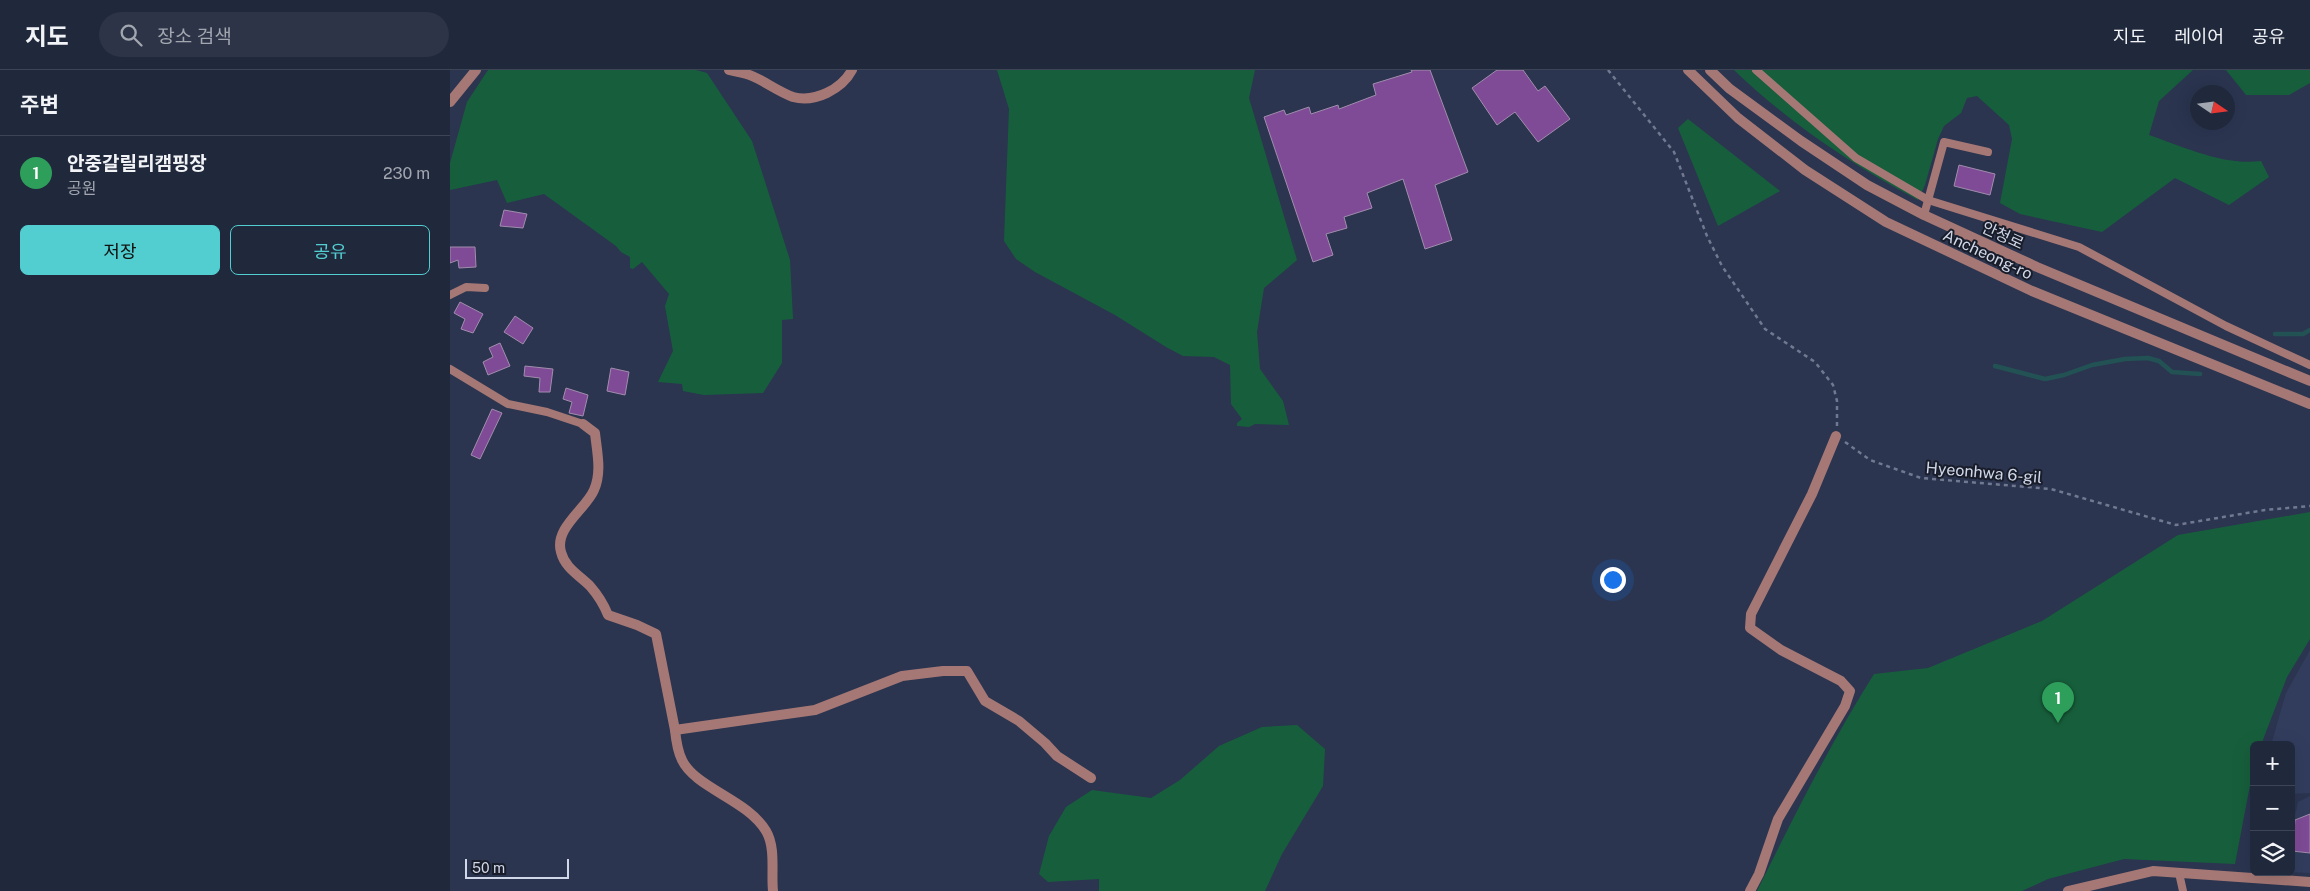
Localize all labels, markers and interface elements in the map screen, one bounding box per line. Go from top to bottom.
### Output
search box [99,12,449,57]
icon: search [117,21,145,49]
text: 지도 [25,22,69,50]
text: 장소 검색 [157,25,232,47]
text: 지도 [2113,26,2146,47]
text: 레이어 [2174,26,2224,47]
text: 공유 [2252,26,2285,47]
north arrow [2190,85,2235,130]
text: 주변 [20,92,59,117]
text: 안중갈릴리캠핑장 [67,152,207,174]
text: 1 [33,164,39,183]
text: 230 m [383,164,430,183]
text: 공원 [67,179,96,198]
street label: 안청로 [1979,218,2027,253]
button: 저장 [20,225,220,275]
button: 공유 [230,225,430,275]
street label: Ancheong-ro [1940,225,2035,283]
street label: Hyeonhwa 6-gil [1925,458,2043,487]
your location [1600,567,1626,593]
pin: 1 [2042,682,2074,723]
map controls [2250,741,2295,876]
button: + [2250,741,2295,786]
button: − [2250,786,2295,831]
button: layers [2250,831,2295,876]
scale bar [465,856,569,879]
text: 50 m [472,860,505,876]

